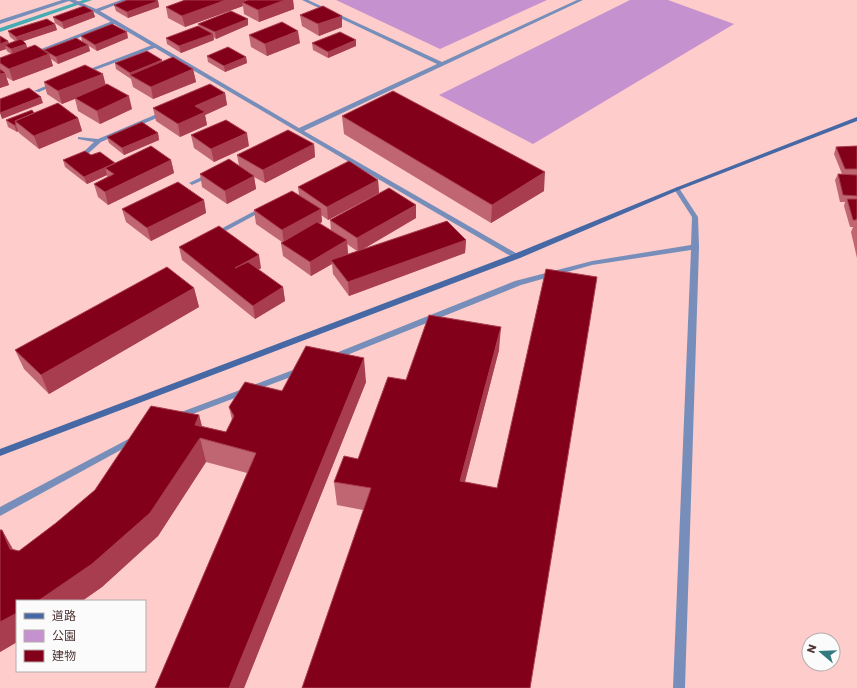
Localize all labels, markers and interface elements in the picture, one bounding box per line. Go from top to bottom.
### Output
legend [16,600,146,672]
text: 道路 [52,607,76,624]
text: 公園 [52,627,76,644]
north arrow [801,632,841,672]
text: N [803,642,820,655]
text: 建物 [52,647,76,664]

